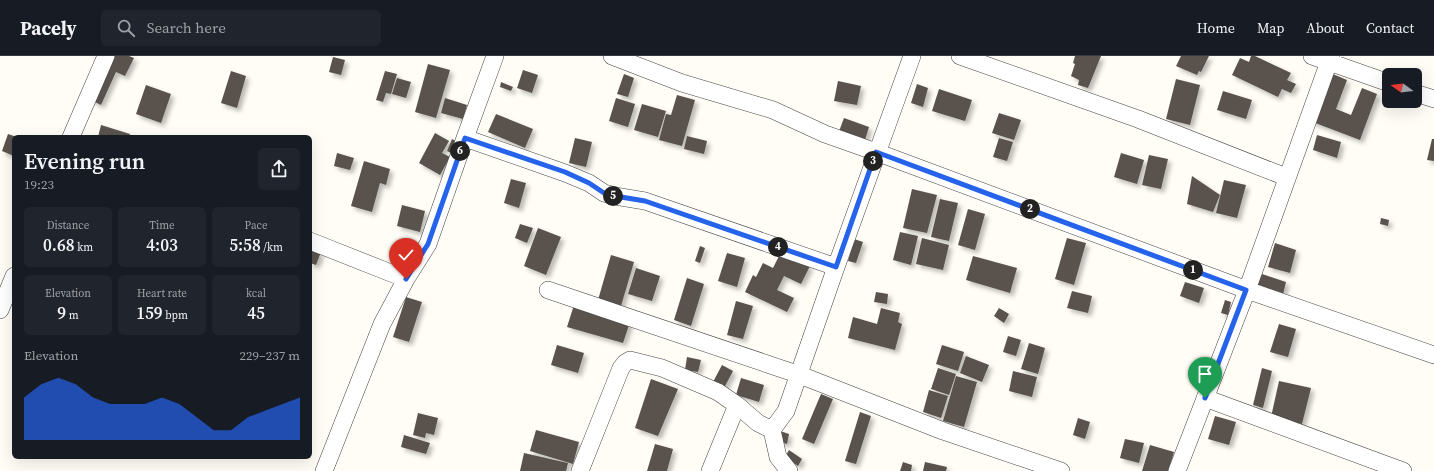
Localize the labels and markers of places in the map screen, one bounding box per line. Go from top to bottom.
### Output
pin: 6 [450,141,470,161]
pin: 3 [863,151,883,171]
pin: 5 [603,186,623,206]
pin: 2 [1020,199,1040,219]
pin: 4 [768,237,788,257]
pin [389,238,423,279]
pin: 1 [1183,260,1203,280]
pin [1188,357,1222,398]

